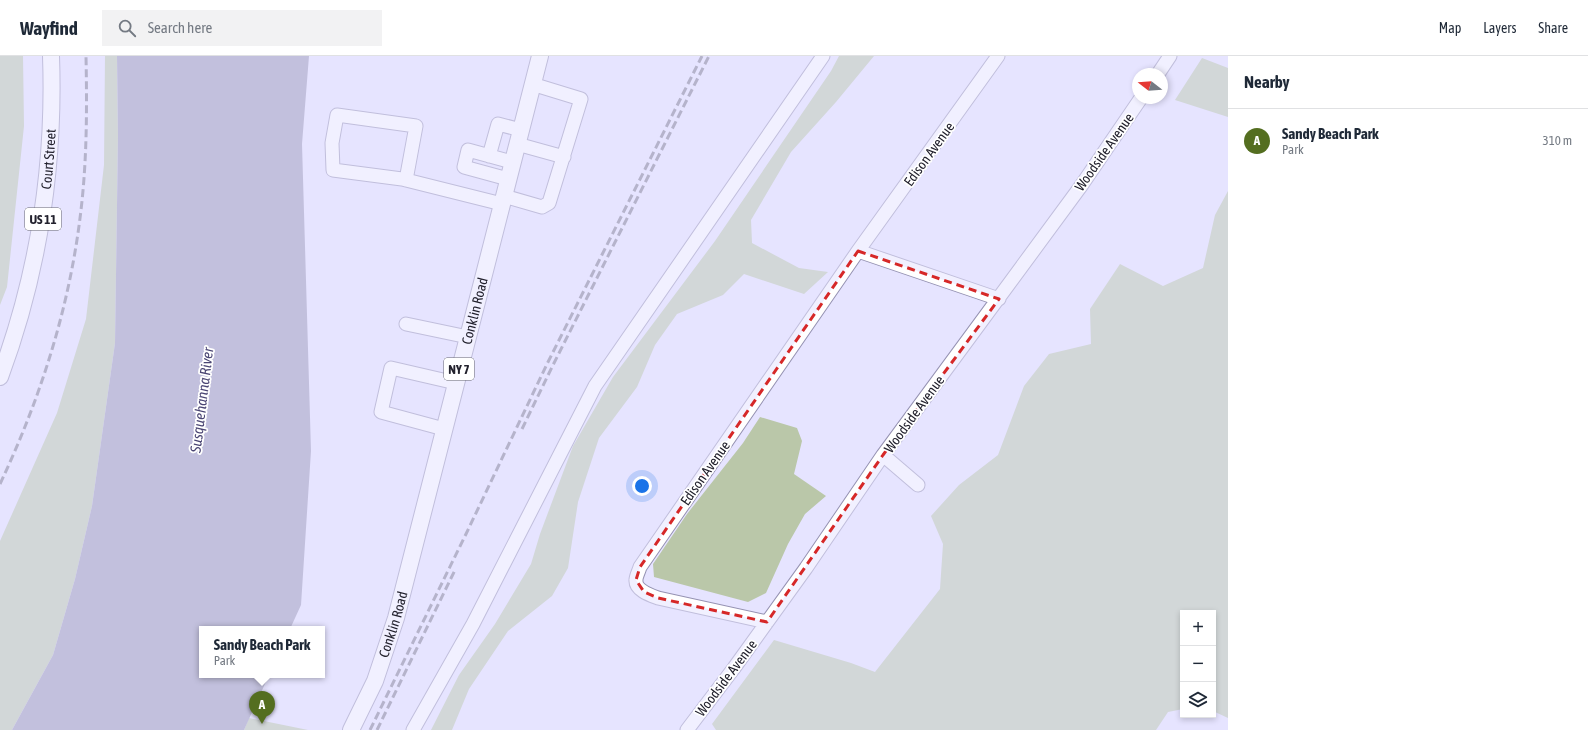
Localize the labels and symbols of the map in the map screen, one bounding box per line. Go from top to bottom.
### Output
north arrow [1132,68,1168,104]
street label: Woodside Avenue [1071,110,1137,194]
street label: Edison Avenue [901,119,957,189]
street label: Court Street [38,129,59,190]
road number: US 11 [25,208,61,230]
street label: Conklin Road [458,276,491,346]
water label: Susquehanna River [186,346,216,455]
road number: NY 7 [444,358,474,380]
street label: Woodside Avenue [881,372,947,456]
street label: Edison Avenue [677,438,733,508]
your location [632,476,652,496]
street label: Conklin Road [375,590,410,660]
street label: Woodside Avenue [692,637,760,719]
pin: A [249,691,275,724]

